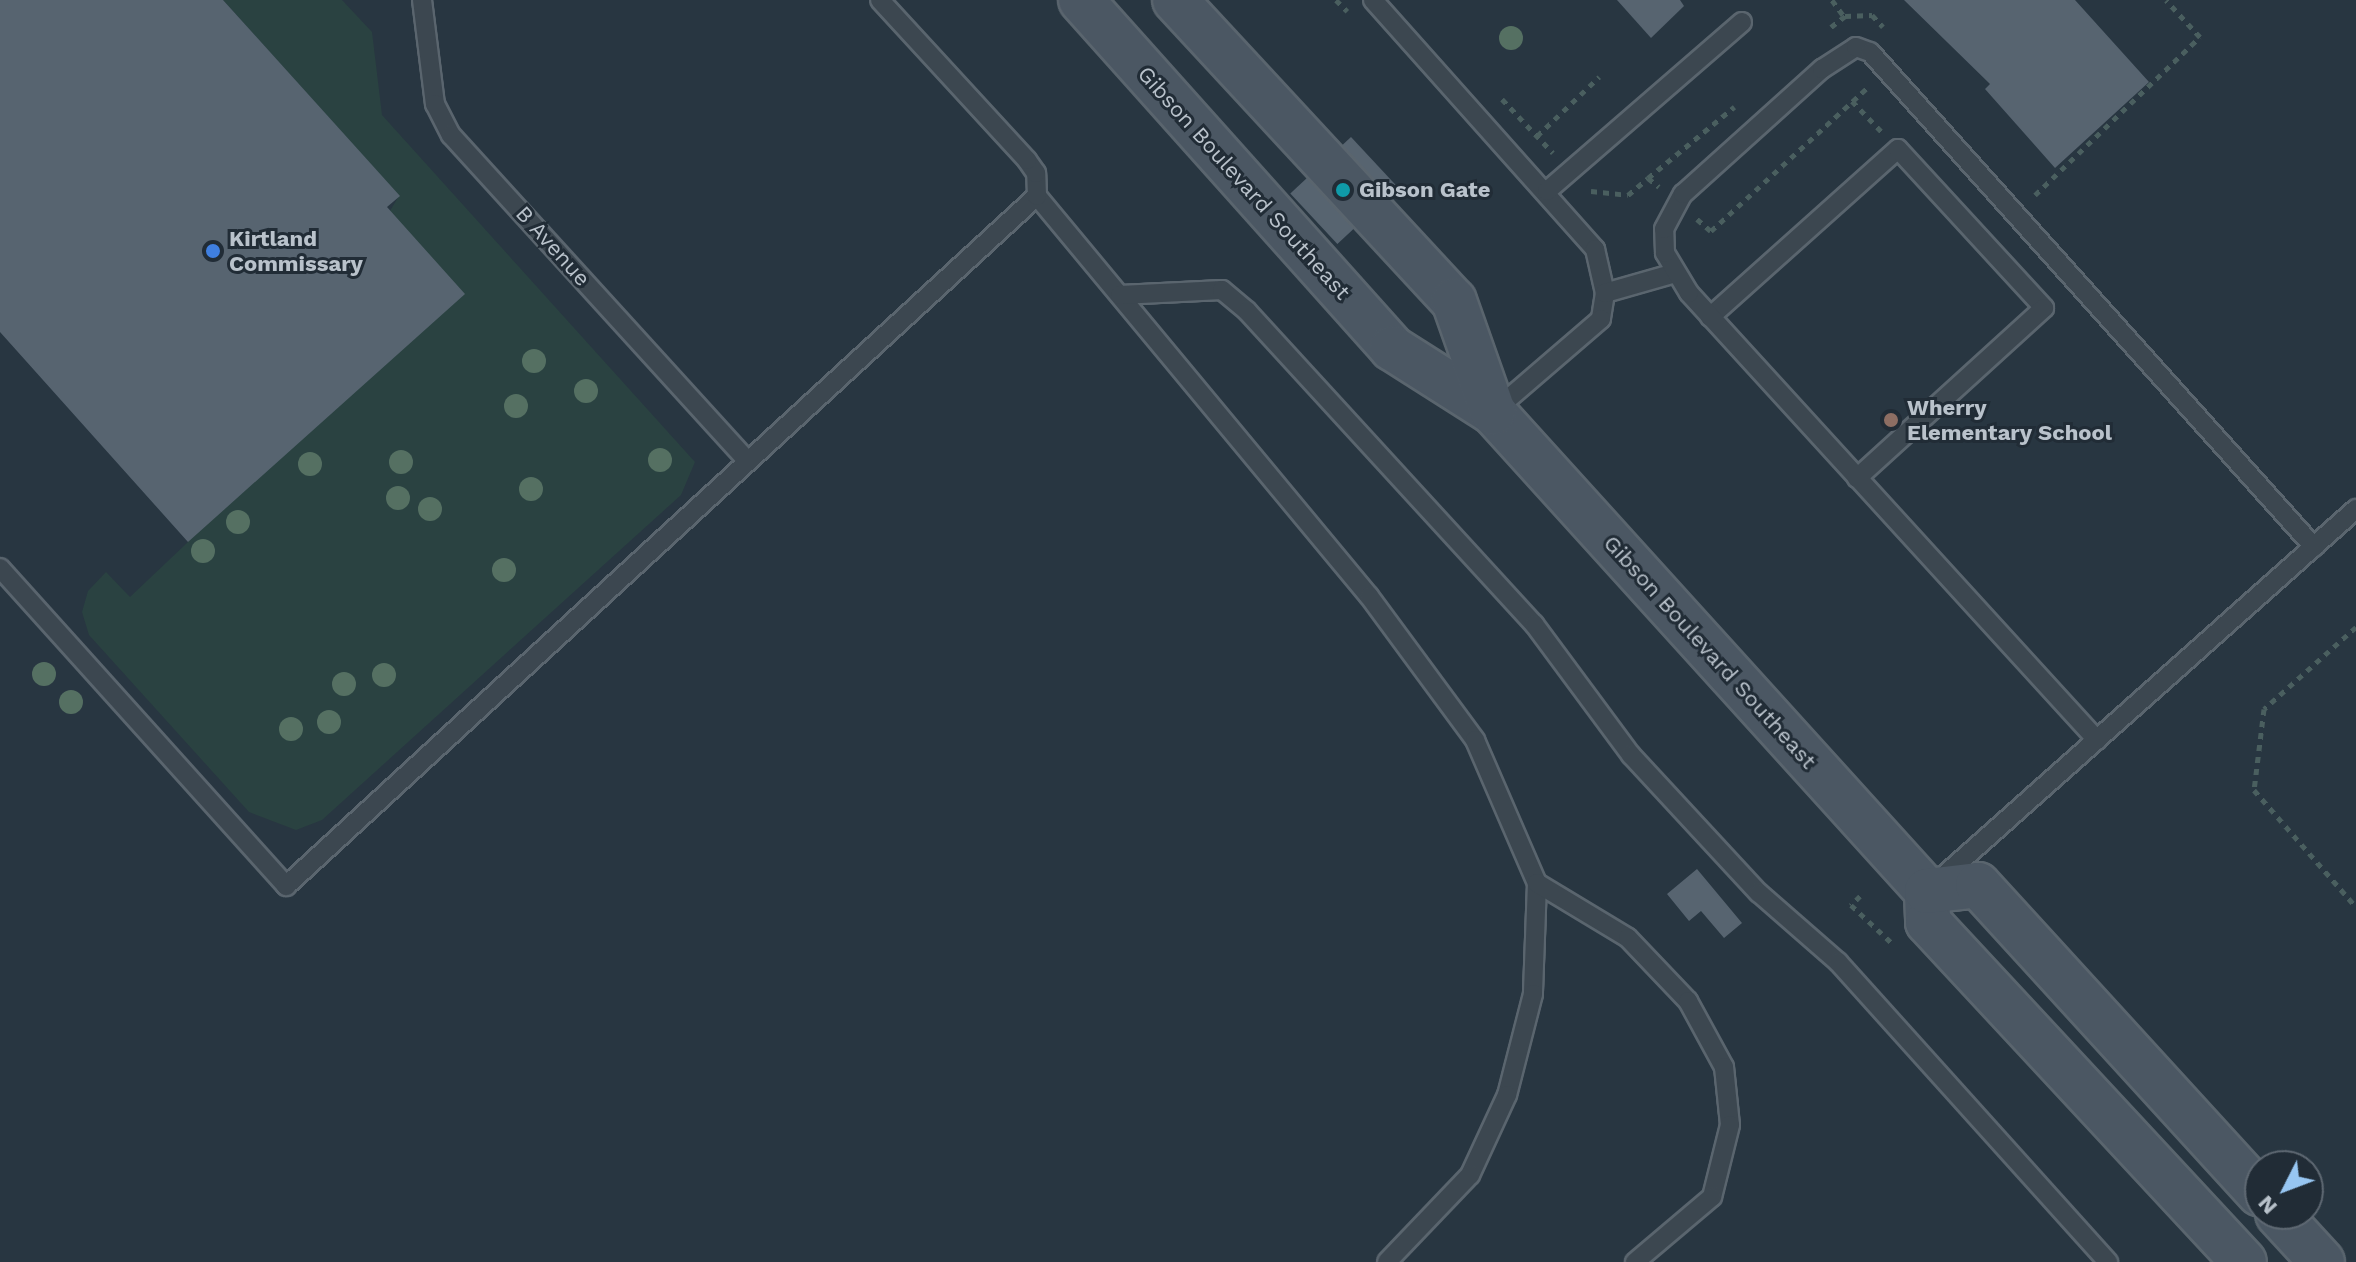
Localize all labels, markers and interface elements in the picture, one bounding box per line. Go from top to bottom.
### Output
street label: Gibson Boulevard Southeast [1132,61,1356,305]
place label: Gibson Gate [1359,177,1490,203]
marker: Gibson Gate [1334,181,1352,199]
street label: B Avenue [510,200,596,292]
place label: Kirtland Commissary [229,225,363,276]
marker: Kirtland Commissary [204,242,222,260]
place label: Wherry Elementary School [1907,394,2112,446]
marker: Wherry Elementary School [1882,411,1900,429]
street label: Gibson Boulevard Southeast [1598,530,1822,774]
north arrow [2244,1150,2324,1230]
text: N [2253,1191,2282,1219]

